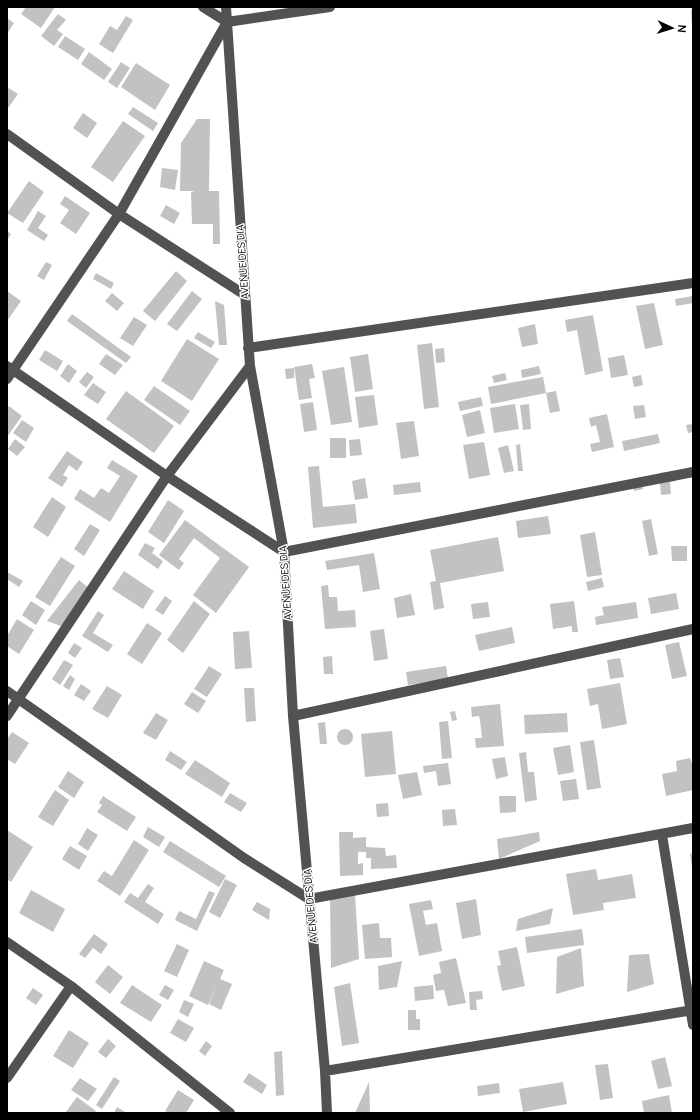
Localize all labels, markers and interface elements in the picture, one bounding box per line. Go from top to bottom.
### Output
north arrow [652,8,692,48]
text: N [675,24,690,33]
street label: AVENUE DES DIA [232,224,252,300]
street label: AVENUE DES DIA [275,545,295,621]
street label: AVENUE DES DIA [300,868,320,944]

